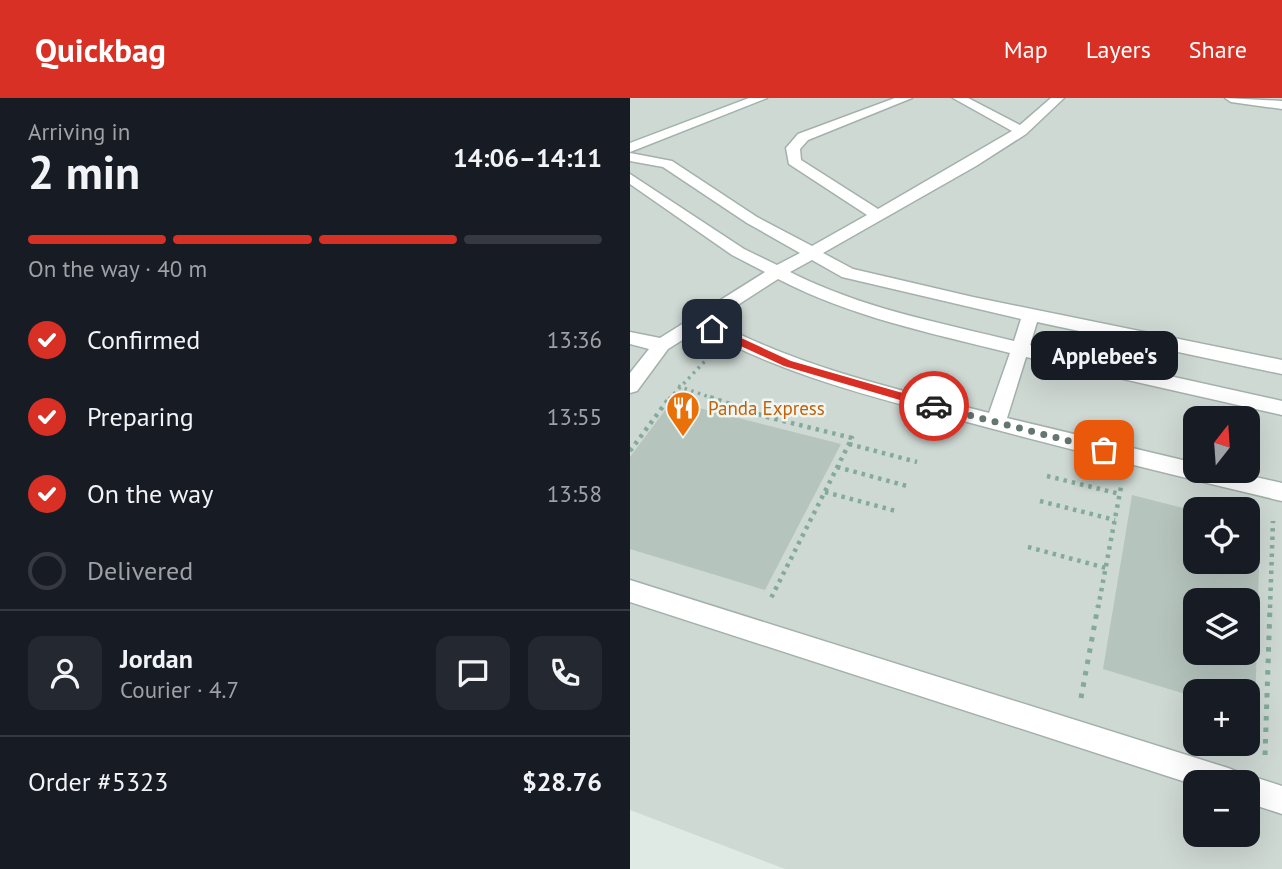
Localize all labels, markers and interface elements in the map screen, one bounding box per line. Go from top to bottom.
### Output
text: Quickbag [35,28,166,71]
text: Map [1004,34,1048,65]
text: Layers [1086,34,1151,65]
text: Share [1189,34,1247,65]
text: Arriving in [28,117,130,146]
text: 14:06–14:11 [453,141,602,174]
text: 2 min [28,142,140,202]
text: On the way · 40 m [28,254,207,283]
pin [682,299,742,359]
icon: home [693,310,731,348]
icon: check [28,321,66,359]
text: Confirmed [87,323,200,356]
text: 13:36 [547,325,602,354]
callout: Applebee's [1030,331,1178,380]
text: Applebee's [1052,341,1157,370]
courier [899,371,969,441]
icon: car [915,387,953,425]
restaurant icon: Panda Express [664,389,702,438]
place label: Panda Express [708,396,825,420]
icon: check [28,398,66,436]
text: Preparing [87,400,194,433]
text: 13:55 [547,402,602,431]
north arrow [1183,406,1260,483]
map controls [1183,406,1260,847]
pin [1074,420,1134,480]
icon: bag [1085,431,1123,469]
icon: check [28,475,66,513]
text: On the way [87,477,213,510]
text: 13:58 [547,479,602,508]
button: locate [1183,497,1260,574]
text: Delivered [87,554,193,587]
button: layers [1183,588,1260,665]
button: person [28,636,102,710]
button: chat [436,636,510,710]
button: phone [528,636,602,710]
text: Jordan [120,642,193,675]
text: Courier · 4.7 [120,675,239,704]
button: + [1183,679,1260,756]
text: Order #5323 [28,765,168,798]
text: $28.76 [522,765,602,798]
button: − [1183,770,1260,847]

